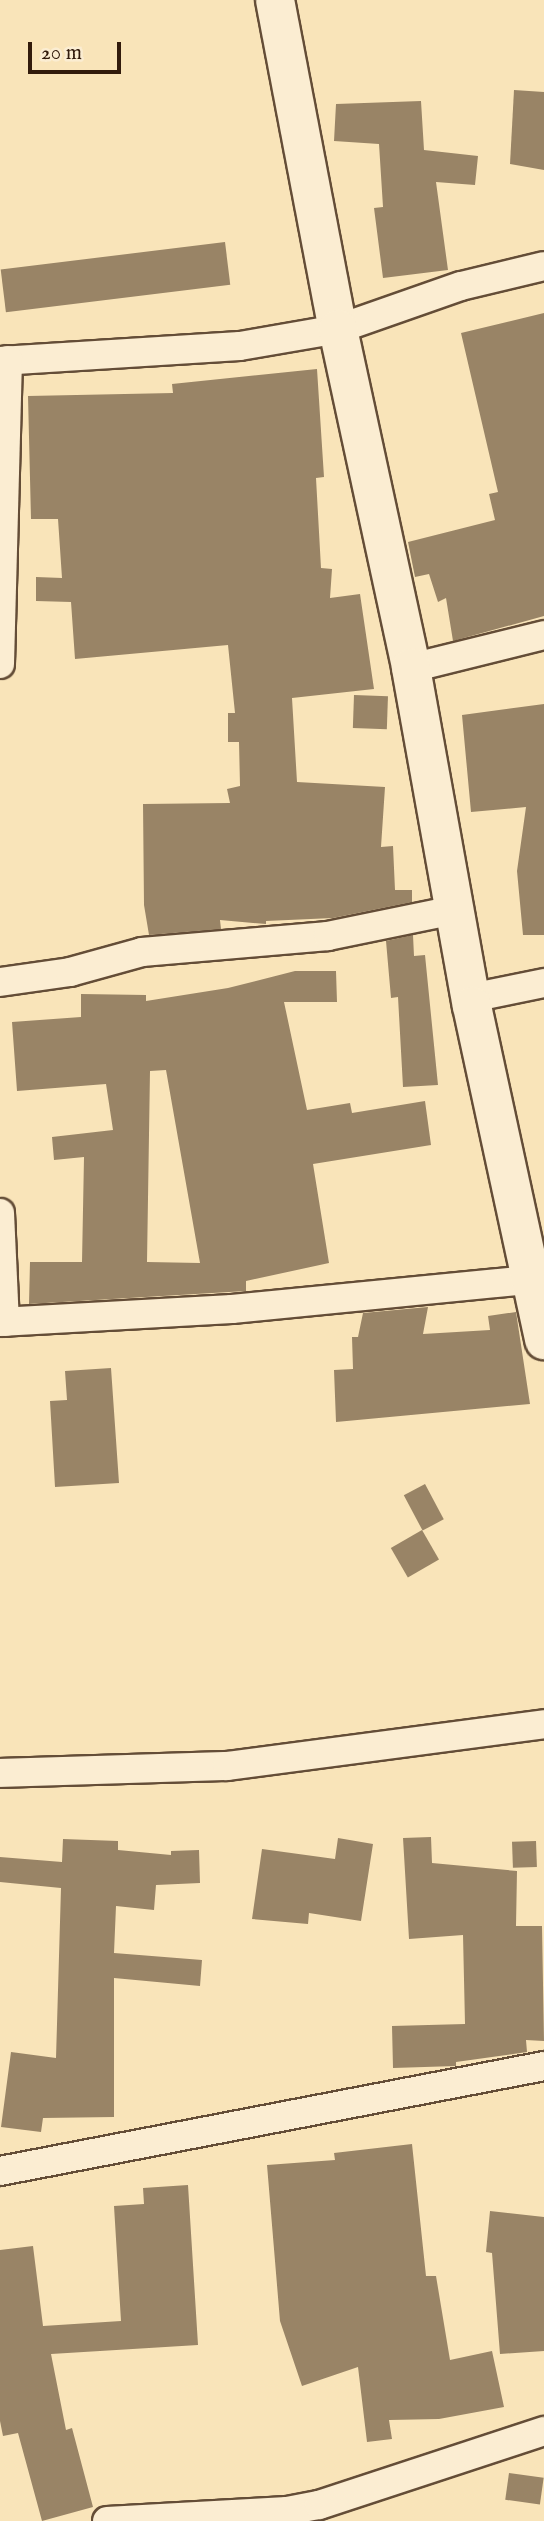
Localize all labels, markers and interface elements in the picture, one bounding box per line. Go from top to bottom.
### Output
scale bar [32,28,124,72]
text: 20 m [41,40,82,67]

